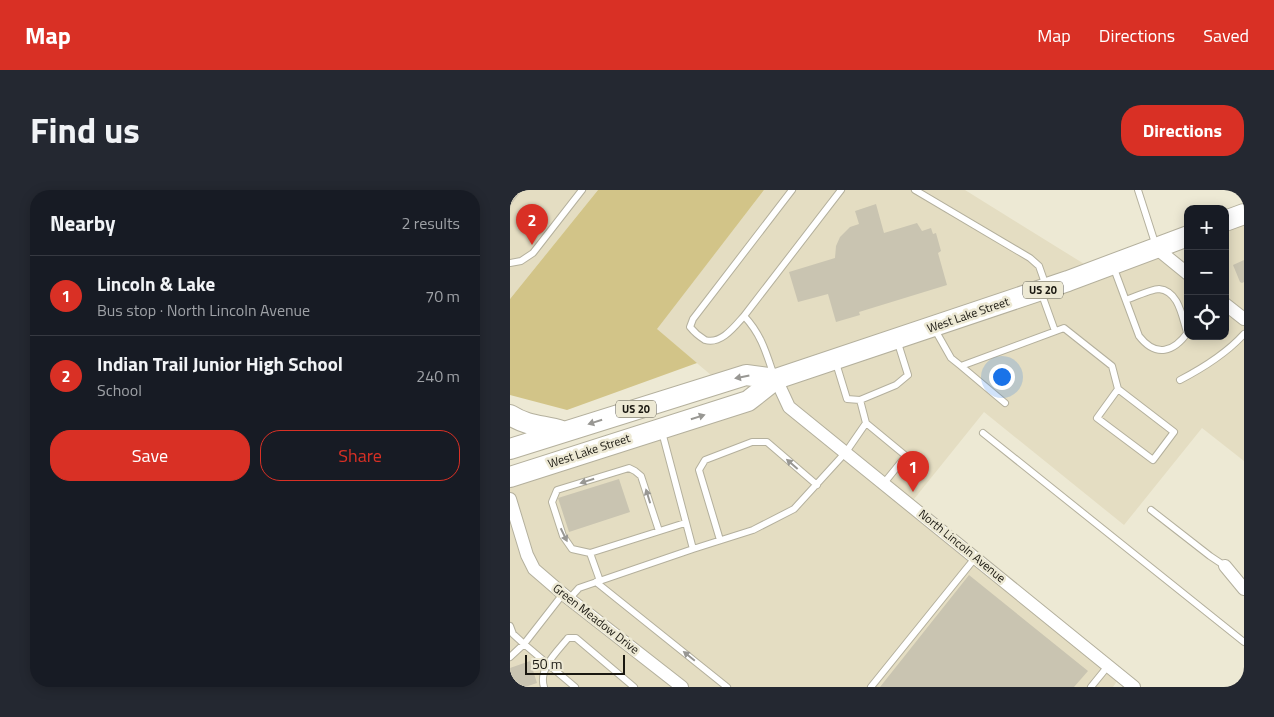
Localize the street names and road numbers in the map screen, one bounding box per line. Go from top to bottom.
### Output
road number: US 20 [1023,282,1063,298]
street label: West Lake Street [924,291,1012,337]
road number: US 20 [616,400,656,418]
street label: West Lake Street [545,428,633,473]
street label: North Lincoln Avenue [915,504,1010,587]
street label: Green Meadow Drive [549,579,644,659]

